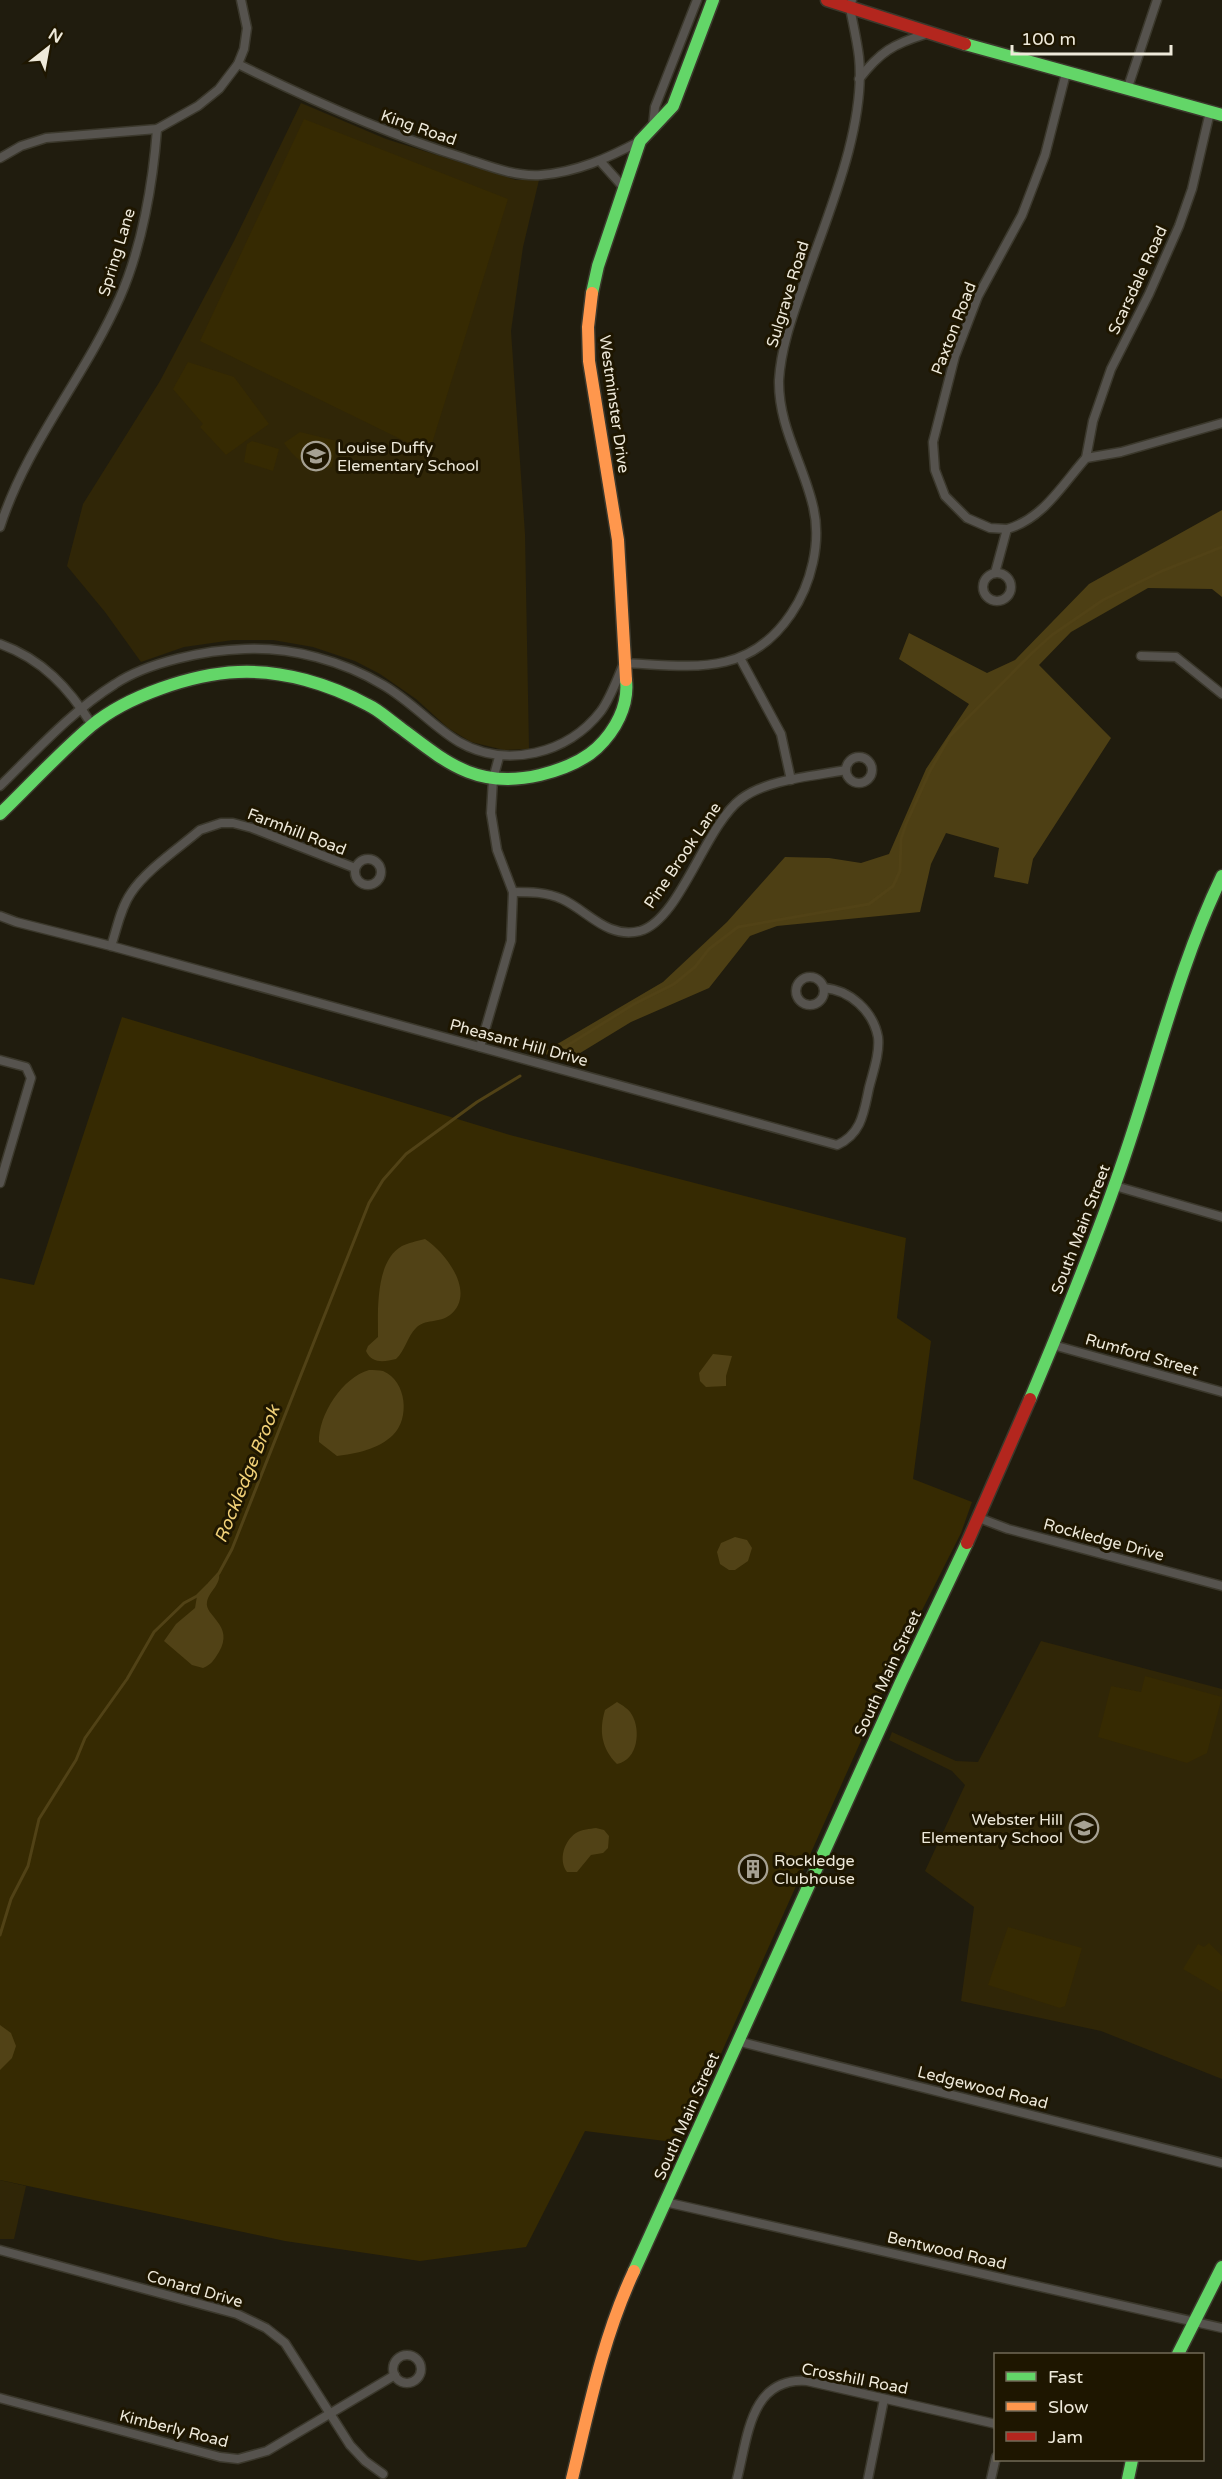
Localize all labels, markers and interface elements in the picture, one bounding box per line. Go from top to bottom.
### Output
north arrow [18,18,78,78]
scale bar [1012,18,1171,56]
text: N [45,24,66,48]
text: 100 m [1021,28,1076,50]
street label: King Road [378,106,459,150]
street label: Spring Lane [94,206,140,299]
street label: Scarsdale Road [1104,223,1172,338]
street label: Sulgrave Road [762,239,814,350]
street label: Paxton Road [927,279,981,378]
street label: Westminster Drive [594,334,634,474]
place label: Louise Duffy Elementary School [337,438,479,476]
school or university icon: Louise Duffy Elementary School [300,440,332,472]
street label: Pine Brook Lane [640,799,726,912]
street label: Farmhill Road [244,804,349,860]
street label: Pheasant Hill Drive [447,1015,590,1071]
street label: South Main Street [1047,1162,1115,1297]
street label: Rumford Street [1083,1329,1201,1381]
water label: Rockledge Brook [209,1401,285,1546]
street label: Rockledge Drive [1041,1514,1166,1566]
street label: South Main Street [850,1607,926,1740]
place label: Webster Hill Elementary School [921,1810,1063,1848]
school or university icon: Webster Hill Elementary School [1068,1812,1100,1844]
place label: Rockledge Clubhouse [774,1851,855,1889]
building icon: Rockledge Clubhouse [737,1853,769,1885]
street label: South Main Street [650,2050,724,2183]
street label: Ledgewood Road [915,2062,1050,2114]
street label: Bentwood Road [885,2227,1009,2274]
street label: Conard Drive [144,2266,245,2312]
legend [994,2353,1204,2461]
street label: Crosshill Road [800,2359,910,2399]
text: Fast [1048,2366,1083,2388]
text: Slow [1048,2396,1089,2418]
street label: Kimberly Road [117,2406,230,2452]
text: Jam [1048,2426,1083,2448]

